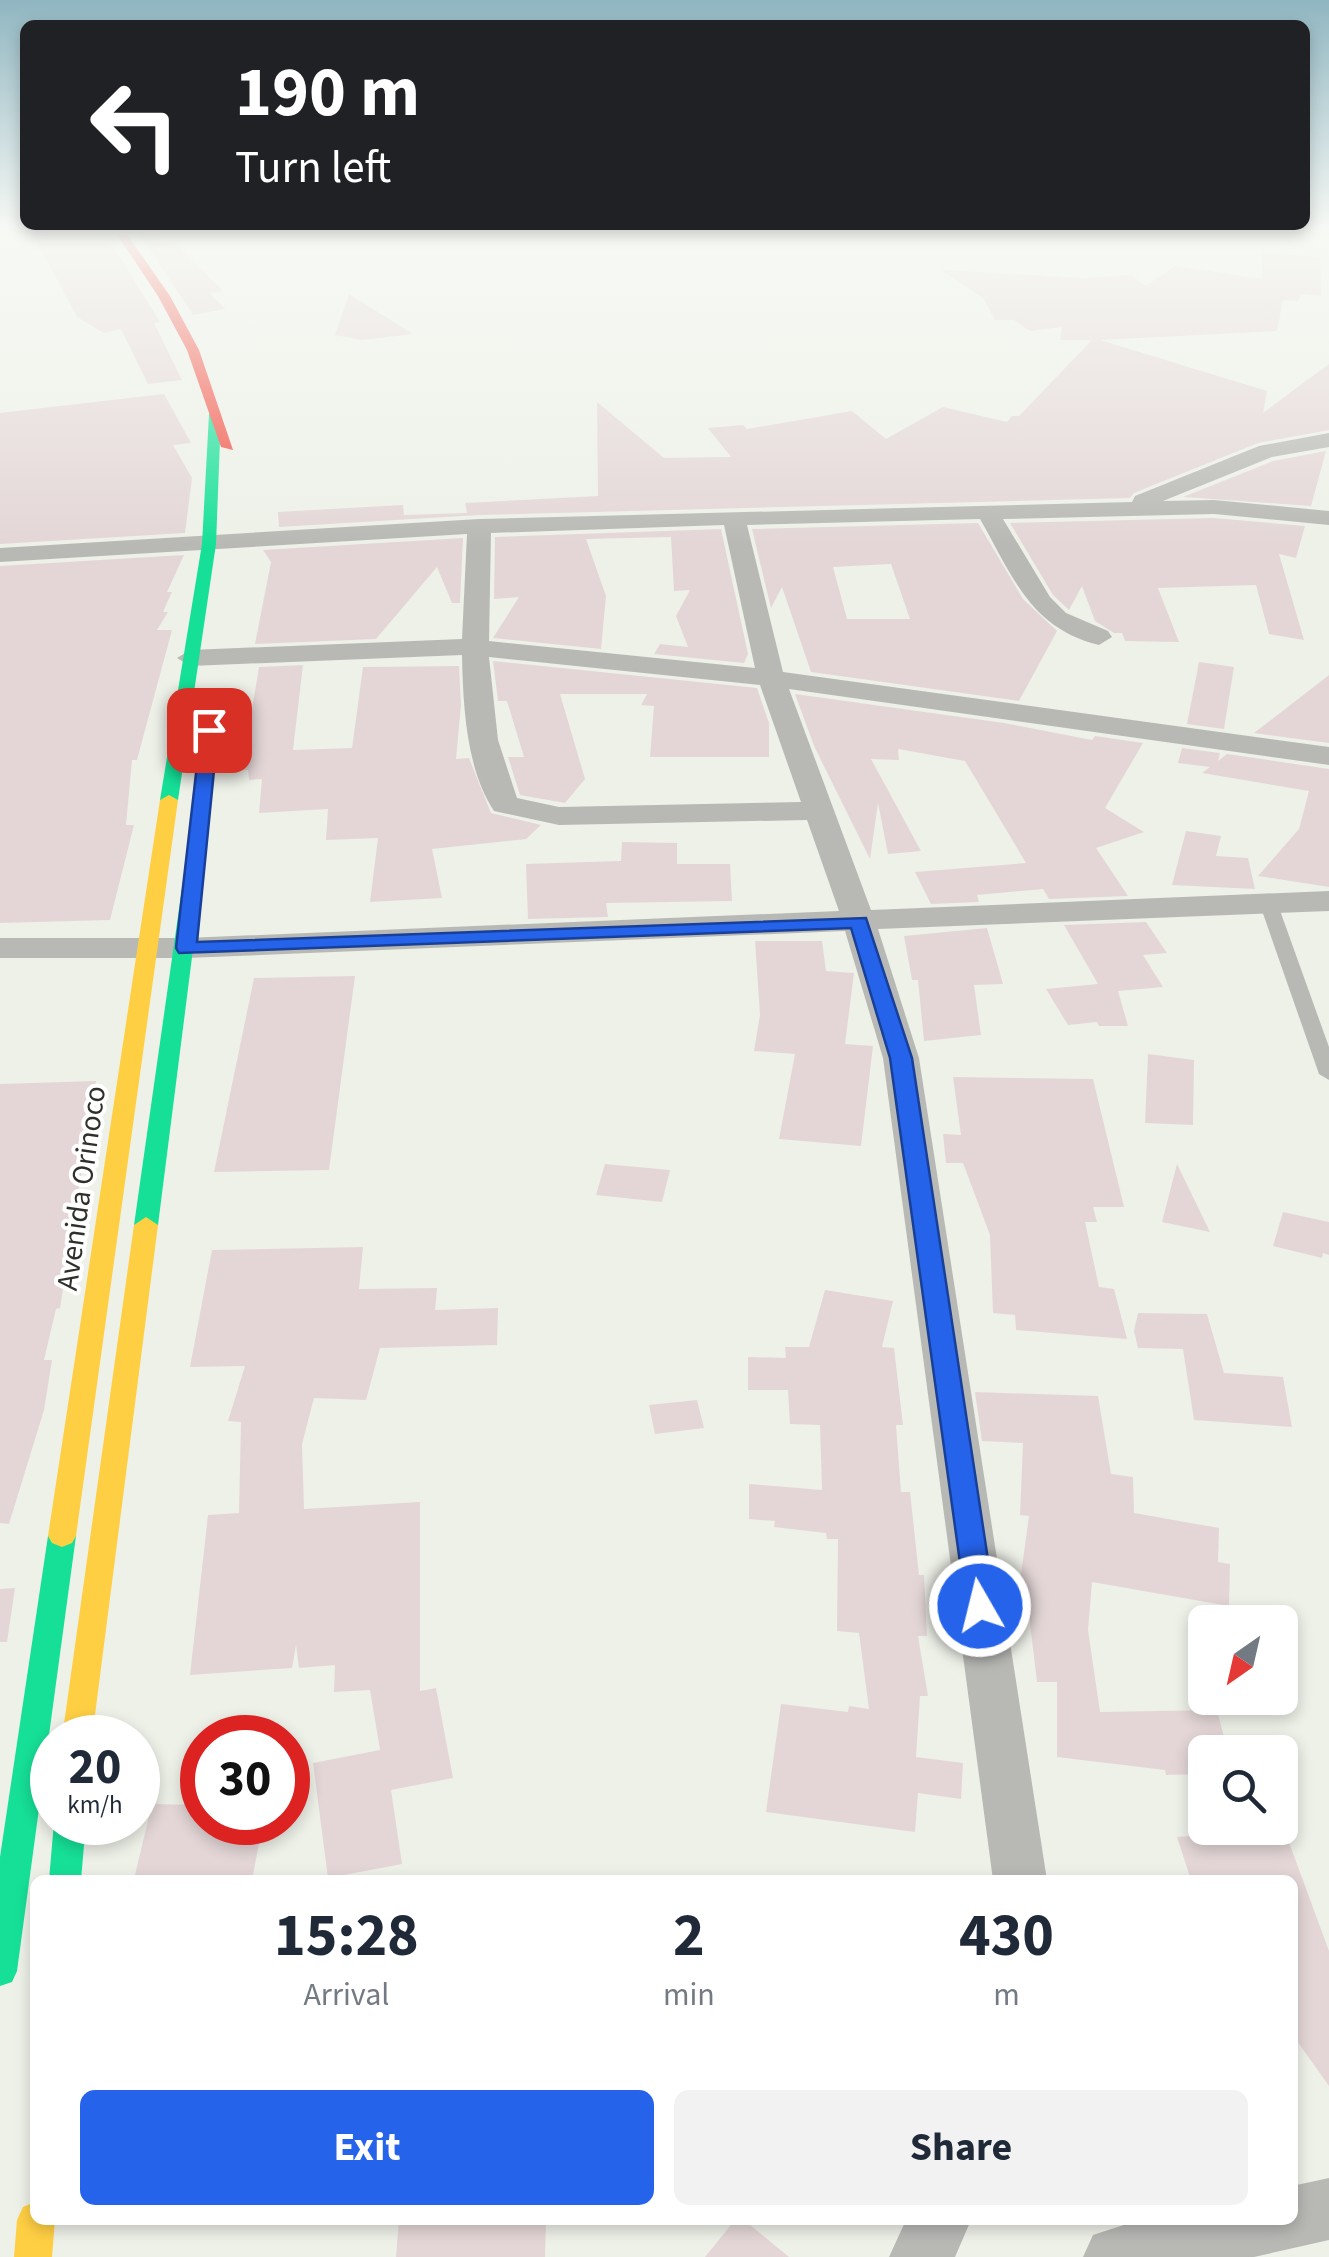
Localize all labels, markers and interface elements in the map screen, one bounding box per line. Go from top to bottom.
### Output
text: 190 m [235,43,420,143]
icon: left [70,60,200,190]
text: Turn left [235,136,391,200]
pin [167,688,252,773]
icon: arrive [182,703,237,758]
street label: Avenida Orinoco [46,1083,117,1293]
position arrow [928,1554,1032,1658]
north arrow [1188,1605,1298,1715]
map controls [1188,1605,1298,1845]
speed limit sign: 30 [180,1715,310,1845]
text: 20 [69,1732,121,1803]
button: search [1188,1735,1298,1845]
text: km/h [67,1787,123,1823]
text: 15:28 [274,1894,419,1979]
text: 2 [673,1894,705,1979]
text: 430 [959,1894,1054,1979]
text: Arrival [303,1972,389,2018]
text: min [663,1972,715,2018]
text: m [993,1972,1020,2018]
button: Exit [80,2090,654,2205]
button: Share [674,2090,1248,2205]

